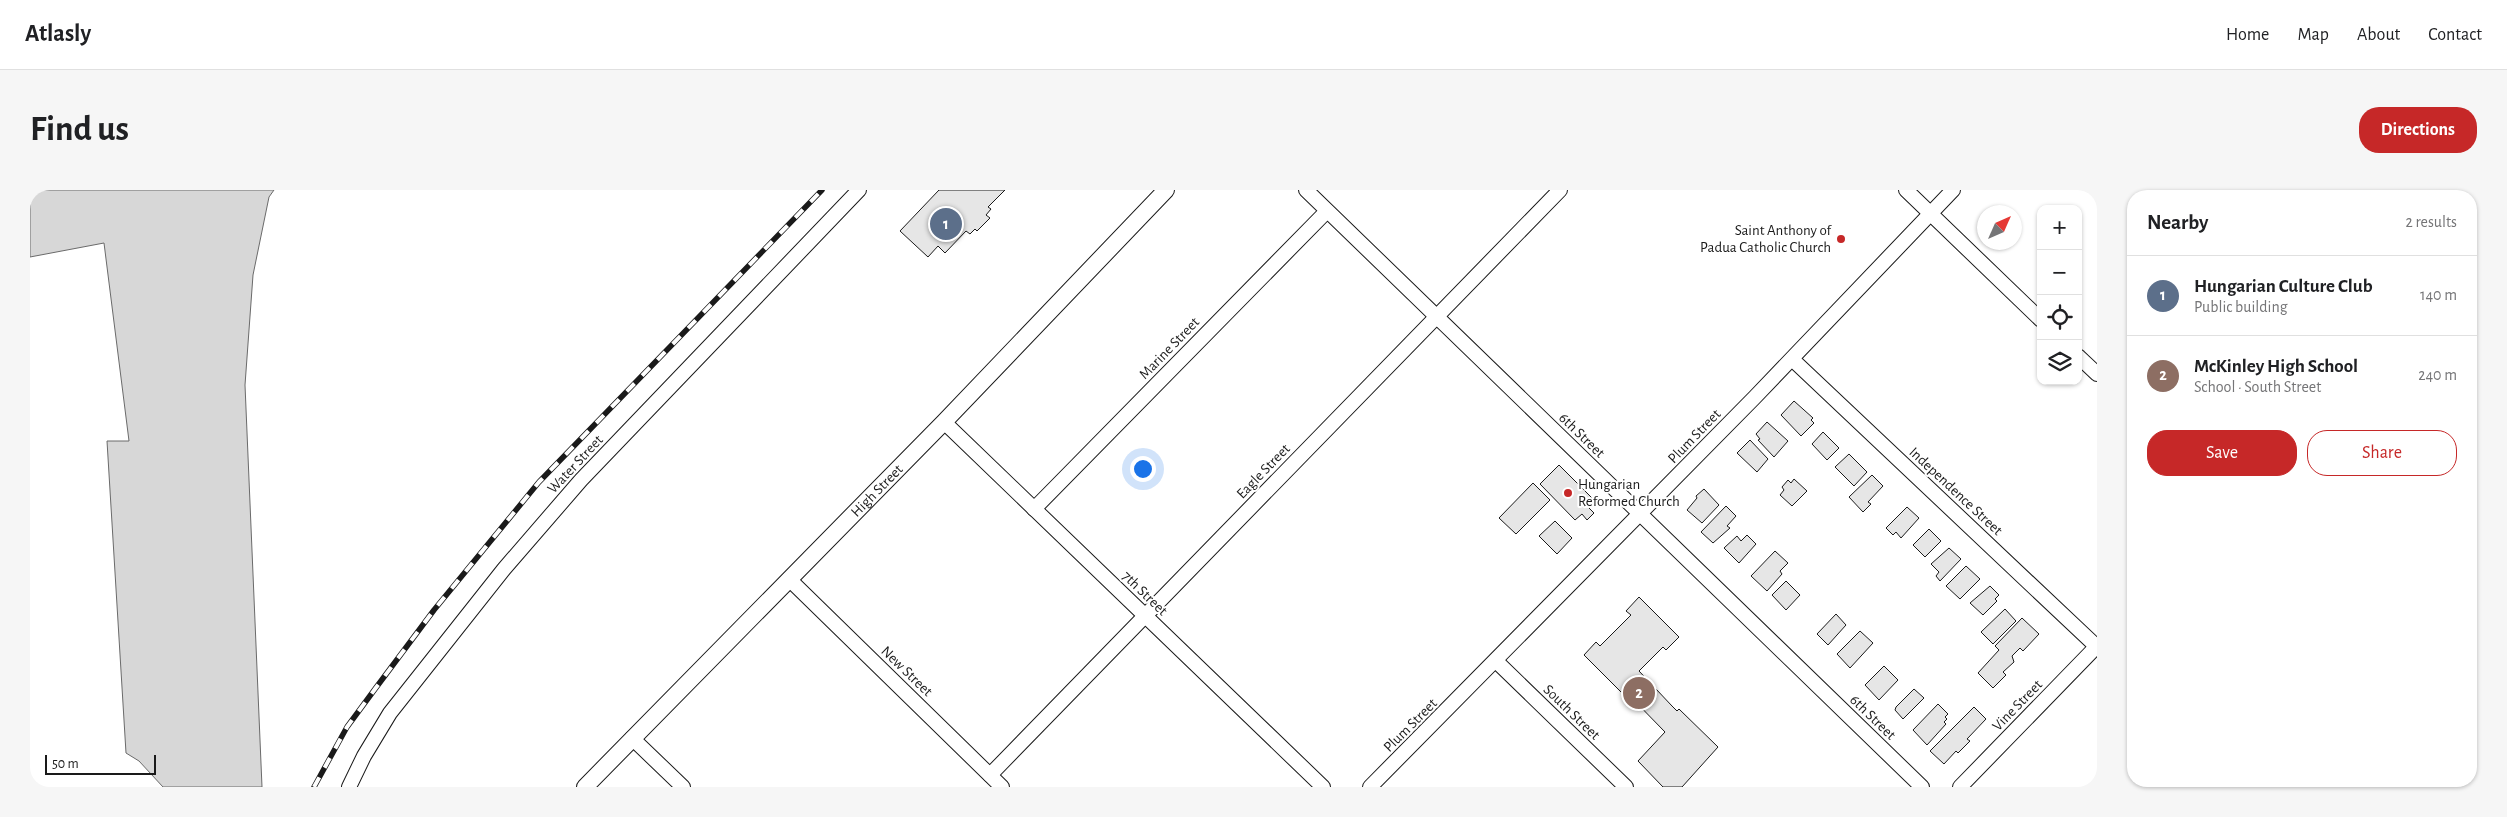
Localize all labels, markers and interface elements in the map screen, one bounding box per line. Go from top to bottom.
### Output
text: Atlasly [25,22,91,46]
text: Home [2226,26,2269,44]
text: Map [2297,26,2329,44]
text: About [2357,26,2400,44]
text: Contact [2428,26,2482,44]
button: Directions [2359,107,2477,153]
text: Find us [30,112,129,147]
pin: 1 [930,205,962,243]
north arrow [1977,205,2022,250]
map controls [2037,205,2082,385]
button: + [2037,205,2082,250]
text: Nearby [2147,212,2208,233]
text: 2 results [2405,214,2457,230]
place label: Saint Anthony of Padua Catholic Church [1700,223,1832,255]
marker: Saint Anthony of Padua Catholic Church [1835,233,1847,245]
button: − [2037,250,2082,295]
text: Hungarian Culture Club [2194,277,2373,296]
text: 1 [2160,287,2166,303]
text: 140 m [2420,287,2457,303]
button: locate [2037,295,2082,340]
text: Public building [2194,299,2288,315]
street label: Marine Street [1136,314,1202,382]
button: layers [2037,340,2082,385]
text: McKinley High School [2194,357,2358,376]
text: 2 [2159,367,2167,383]
text: 240 m [2418,367,2457,383]
text: School · South Street [2194,379,2321,395]
street label: Plum Street [1665,406,1724,466]
street label: 6th Street [1556,410,1608,461]
button: Save [2147,430,2297,476]
button: Share [2307,430,2457,476]
street label: Water Street [545,432,606,496]
street label: Eagle Street [1234,441,1293,502]
street label: Independence Street [1906,444,2005,538]
your location [1130,456,1156,482]
street label: High Street [848,462,906,520]
place label: Hungarian Reformed Church [1578,477,1680,509]
marker: Hungarian Reformed Church [1562,487,1574,499]
street label: 7th Street [1119,568,1170,619]
street label: New Street [878,643,935,699]
pin: 2 [1623,674,1655,712]
street label: Vine Street [1990,677,2045,734]
street label: South Street [1540,682,1603,743]
street label: 6th Street [1847,692,1899,743]
street label: Plum Street [1381,696,1440,755]
scale bar [45,752,156,775]
text: 50 m [52,757,79,771]

